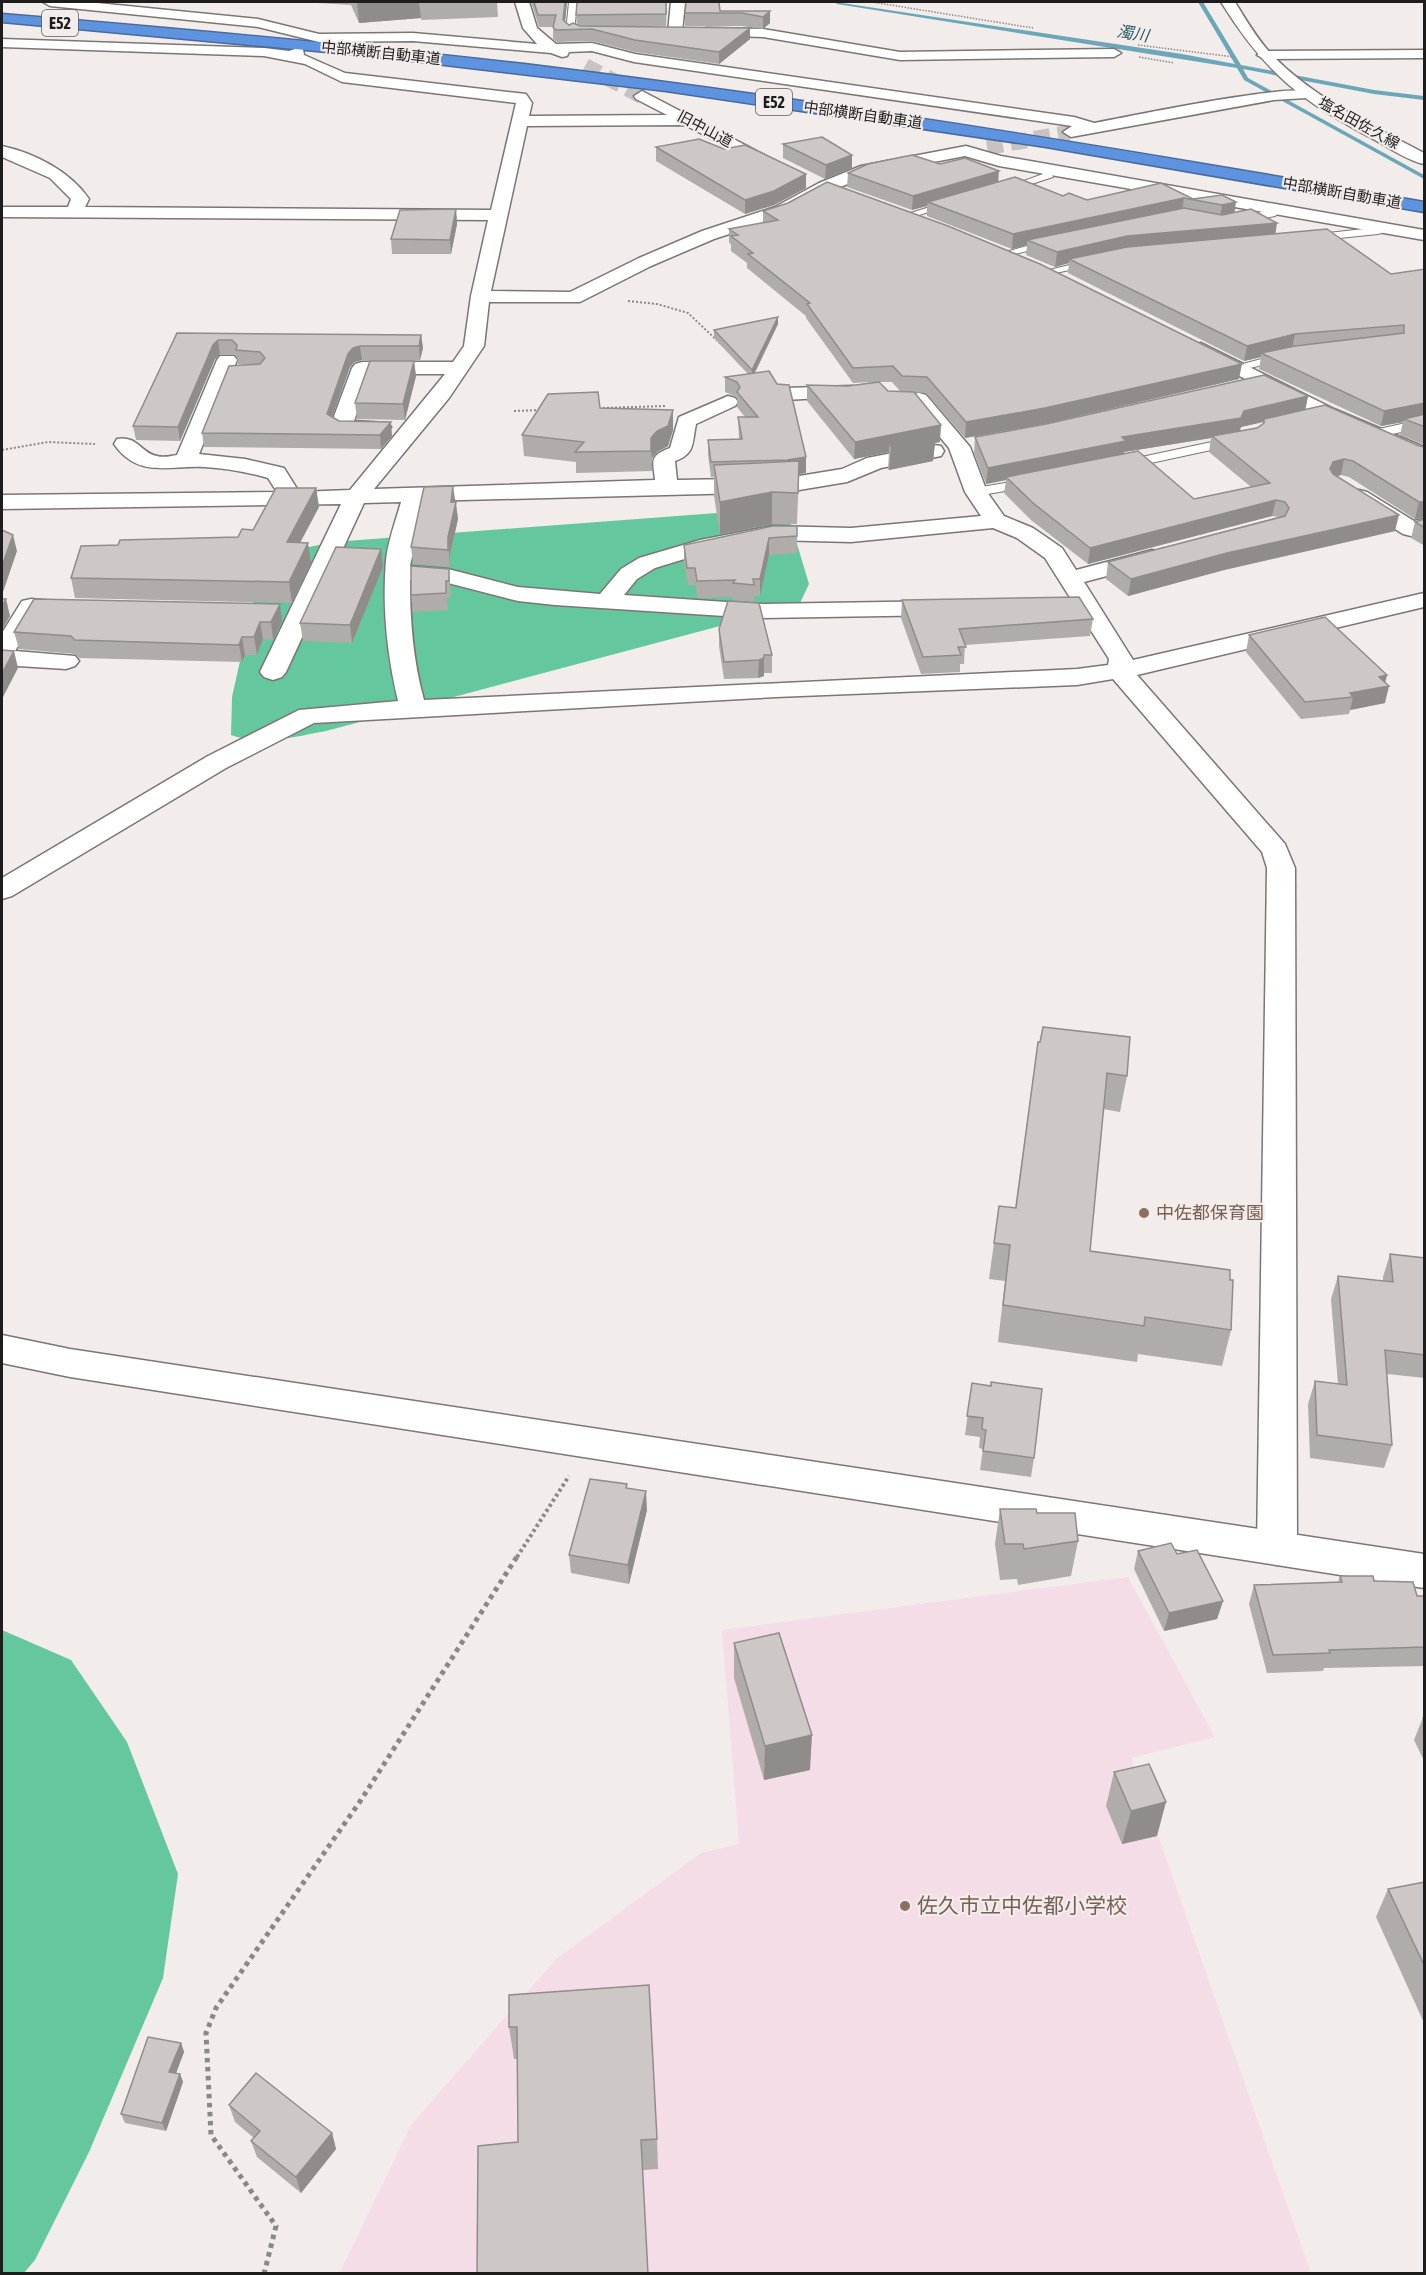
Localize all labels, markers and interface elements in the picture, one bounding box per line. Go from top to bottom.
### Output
road number: E52 [42,10,78,36]
water label: 濁川 [1116,22,1152,45]
street label: 中部横断自動車道 [320,38,442,67]
road number: E52 [756,89,792,115]
street label: 塩名田佐久線 [1316,93,1403,152]
street label: 中部横断自動車道 [802,98,924,131]
street label: 旧中山道 [675,107,736,150]
street label: 中部横断自動車道 [1282,174,1403,211]
place label: 中佐都保育園 [1156,1202,1264,1223]
marker: 中佐都保育園 [1137,1206,1151,1220]
place label: 佐久市立中佐都小学校 [917,1893,1127,1917]
marker: 佐久市立中佐都小学校 [898,1899,912,1913]

